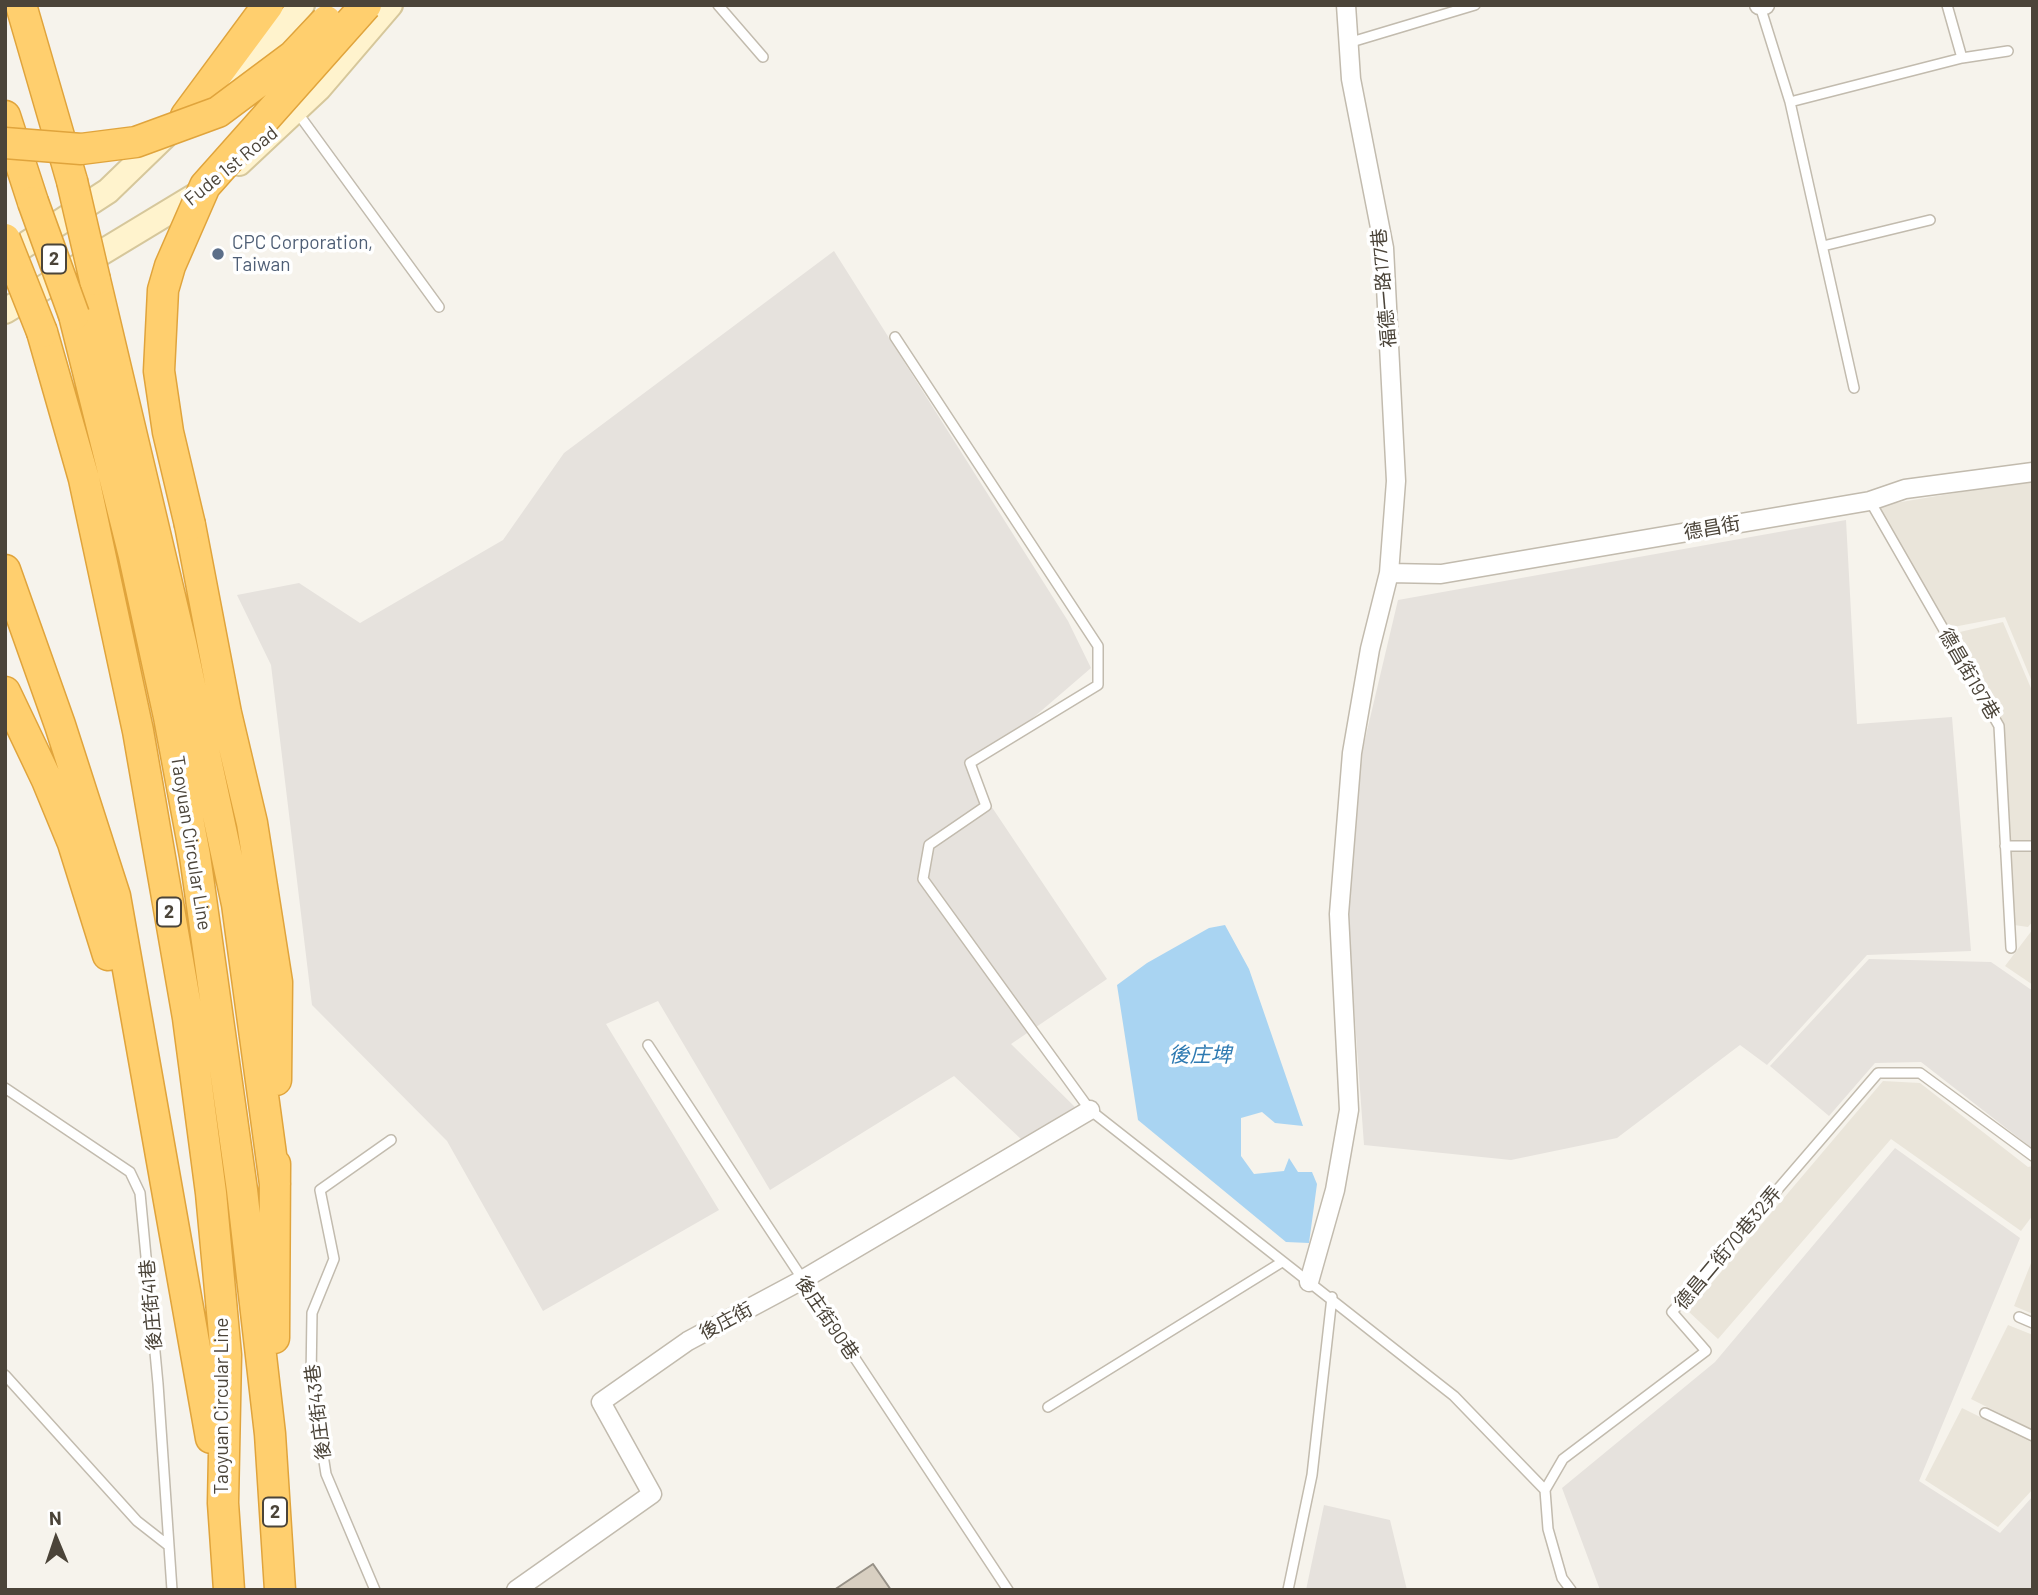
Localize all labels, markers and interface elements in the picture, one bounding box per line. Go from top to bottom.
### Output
street label: Fude 1st Road [180,121,282,211]
street label: 福德一路177巷 [1367,227,1401,349]
place label: CPC Corporation, Taiwan [232,232,373,276]
road number: 2 [42,244,66,274]
marker: CPC Corporation, Taiwan [210,246,226,262]
street label: 德昌街 [1682,512,1742,544]
street label: 德昌街197巷 [1934,624,2004,724]
street label: Taoyuan Circular Line [166,754,216,932]
road number: 2 [157,897,181,926]
water label: 後庄埤 [1169,1042,1231,1068]
street label: 德昌二街70巷32弄 [1670,1182,1786,1314]
street label: 後庄街41巷 [136,1258,166,1352]
street label: 後庄街90巷 [791,1272,863,1364]
street label: 後庄街 [695,1298,757,1344]
street label: Taoyuan Circular Line [211,1318,233,1494]
street label: 後庄街43巷 [301,1363,335,1461]
road number: 2 [263,1498,287,1526]
north arrow [21,1504,91,1574]
text: N [49,1506,62,1529]

